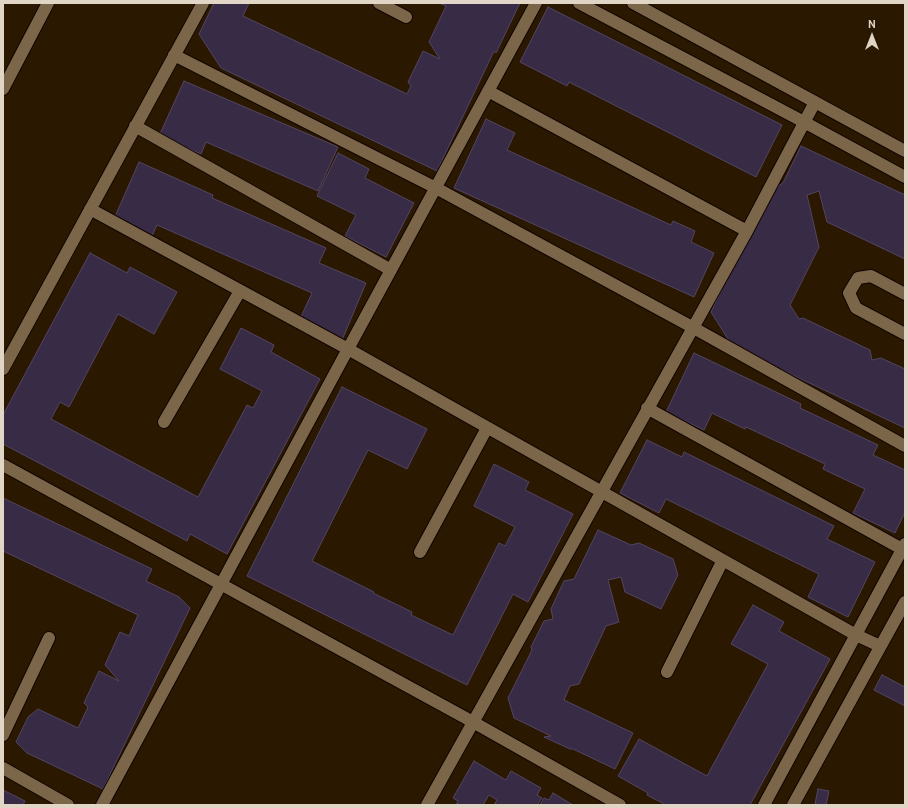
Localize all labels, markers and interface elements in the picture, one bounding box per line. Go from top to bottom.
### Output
north arrow [852,16,892,56]
text: N [868,17,876,31]

